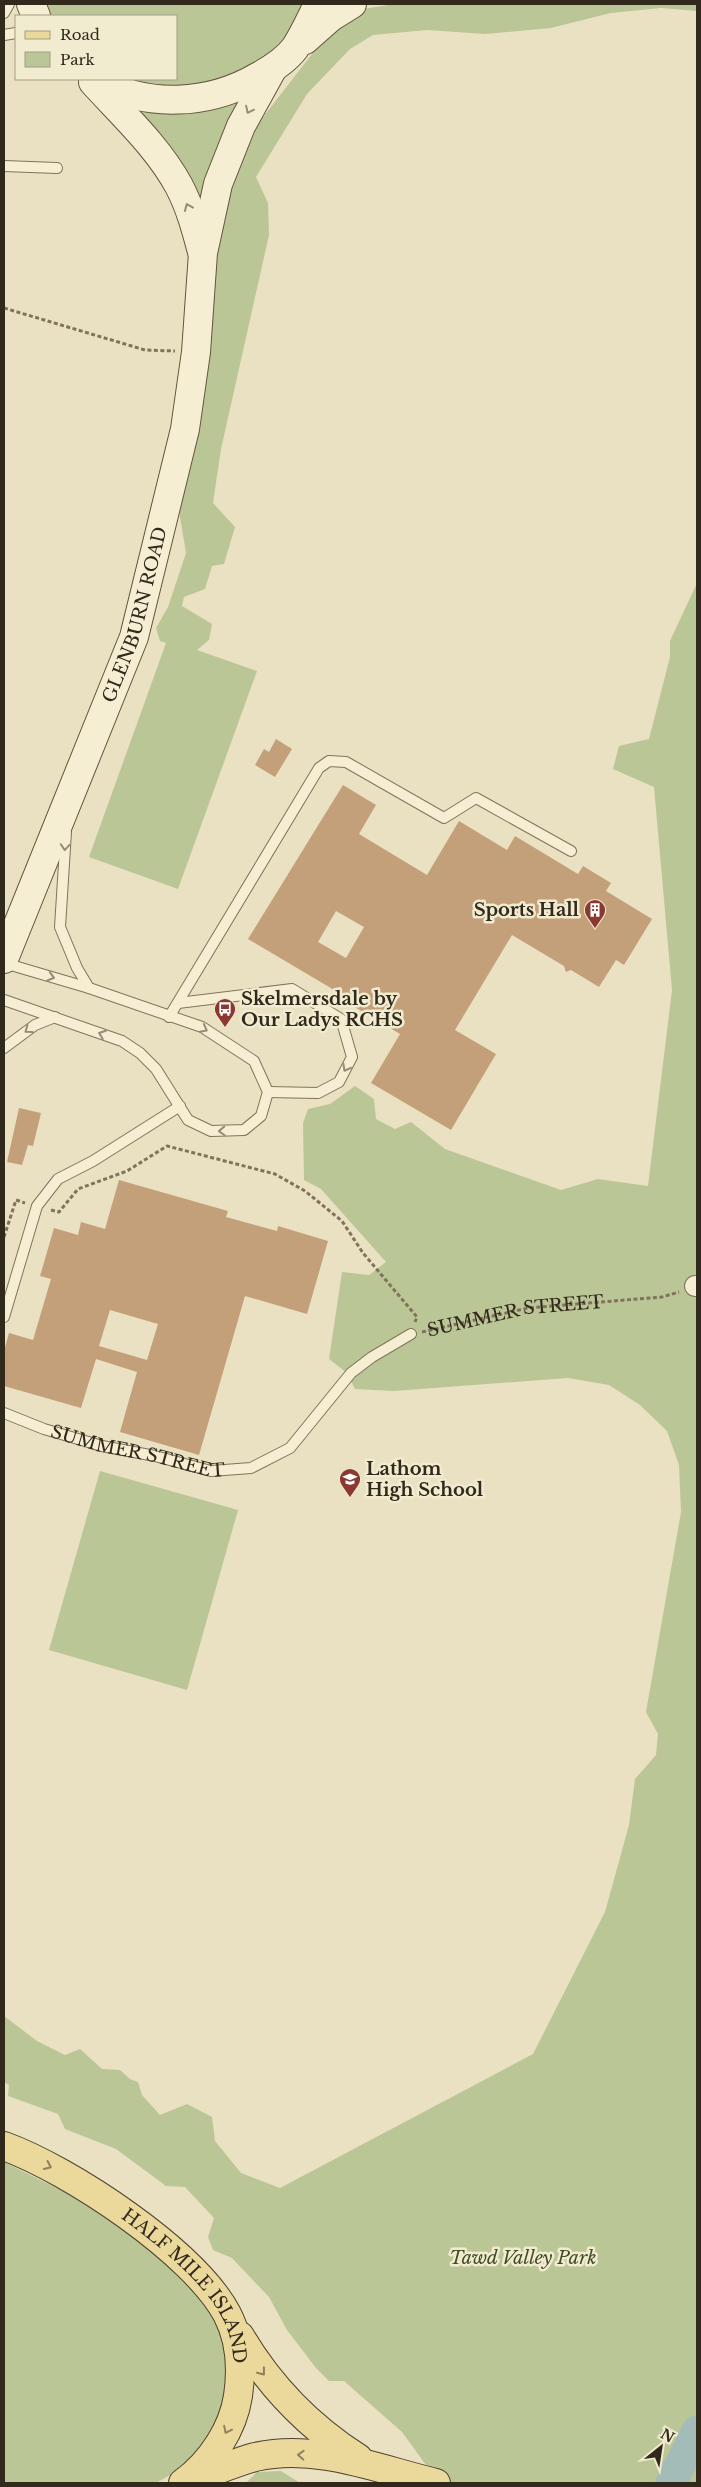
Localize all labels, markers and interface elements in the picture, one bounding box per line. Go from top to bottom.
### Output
legend [15,15,178,80]
text: Road [60,25,100,44]
text: Park [60,50,96,69]
one-way arrow [245,105,255,114]
one-way arrow [184,203,194,211]
street label: GLENBURN ROAD [98,524,172,706]
one-way arrow [60,844,71,852]
building icon: Sports Hall [583,898,607,929]
place label: Sports Hall [474,899,580,921]
one-way arrow [46,971,54,981]
place label: Skelmersdale by Our Ladys RCHS [241,988,403,1031]
bus stop icon: Skelmersdale by Our Ladys RCHS [213,997,237,1028]
one-way arrow [199,1023,208,1033]
one-way arrow [24,1024,34,1033]
one-way arrow [98,1030,107,1040]
one-way arrow [342,1062,352,1071]
one-way arrow [217,1126,225,1136]
street label: SUMMER STREET [425,1291,605,1342]
street label: SUMMER STREET [48,1421,226,1482]
place label: Lathom High School [366,1458,484,1501]
school or university icon: Lathom High School [338,1467,362,1498]
one-way arrow [43,2160,52,2171]
street label: HALF MILE ISLAND [117,2204,251,2365]
park label: Tawd Valley Park [449,2247,597,2269]
one-way arrow [257,2366,265,2375]
north arrow [636,2422,686,2472]
one-way arrow [222,2425,233,2434]
text: N [657,2425,678,2447]
one-way arrow [297,2449,305,2460]

